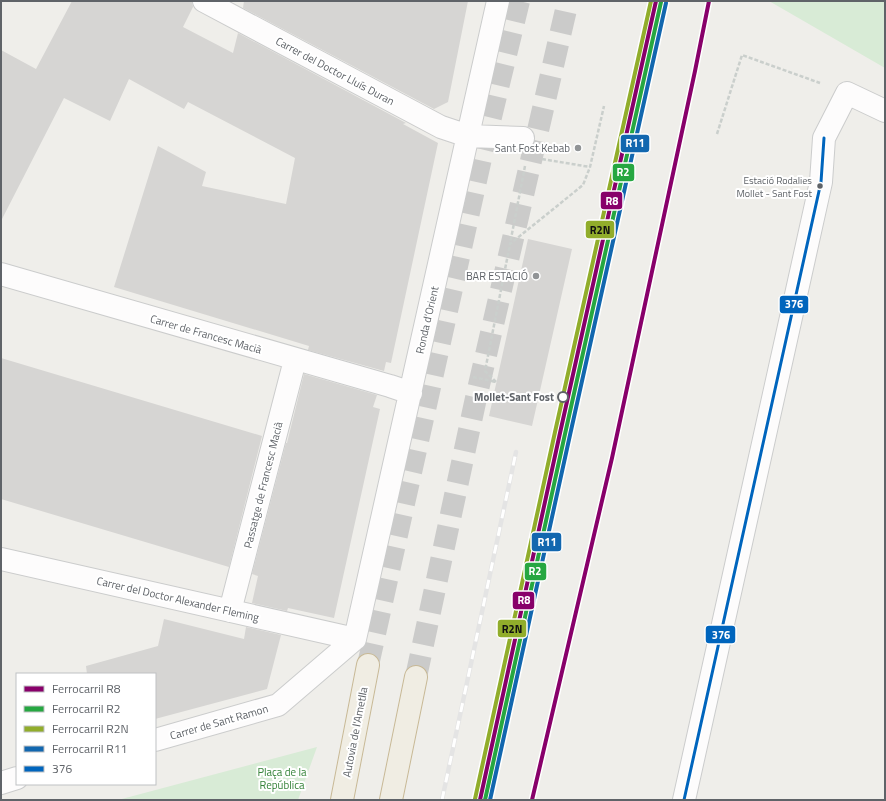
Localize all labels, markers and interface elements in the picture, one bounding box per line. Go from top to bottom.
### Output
street label: Carrer del Doctor Lluís Duran [273,33,397,109]
line badge: R11 [620,134,650,153]
text: R11 [625,135,645,151]
place label: Sant Fost Kebab [495,140,570,156]
marker: Sant Fost Kebab [573,143,583,153]
line badge: R2 [612,163,635,182]
text: R2 [617,164,629,180]
place label: Estació Rodalies Mollet - Sant Fost [736,173,812,201]
marker: Estació Rodalies Mollet - Sant Fost [815,181,825,191]
line badge: R8 [600,191,623,210]
text: R8 [606,193,618,209]
line badge: R2N [585,220,615,239]
text: R2N [590,222,610,238]
place label: BAR ESTACIÓ [466,268,528,284]
marker: BAR ESTACIÓ [531,271,541,281]
street label: Ronda d'Orient [411,284,443,355]
line badge: 376 [779,295,809,314]
text: 376 [785,296,803,312]
street label: Carrer de Francesc Macià [148,310,264,358]
place label: Mollet-Sant Fost [474,389,554,405]
marker: Mollet-Sant Fost [557,391,569,403]
street label: Passatge de Francesc Macià [240,420,287,550]
line badge: R11 [531,532,562,552]
text: R11 [537,534,557,550]
line badge: R2 [524,562,547,581]
text: R2 [529,563,541,579]
street label: Carrer del Doctor Alexander Fleming [95,572,261,626]
line badge: R8 [512,591,535,610]
text: R8 [518,592,530,608]
line badge: R2N [497,619,527,638]
text: R2N [502,621,522,637]
line badge: 376 [705,625,736,644]
text: 376 [712,627,730,643]
legend [16,673,156,785]
text: Ferrocarril R8 [52,679,121,698]
street label: Autovia de l'Ametlla [338,685,372,778]
text: Ferrocarril R2 [52,699,120,718]
street label: Carrer de Sant Ramon [168,700,270,744]
text: Ferrocarril R2N [52,719,129,738]
text: Ferrocarril R11 [52,739,127,758]
text: 376 [52,759,72,778]
park label: Plaça de la República [257,764,307,793]

